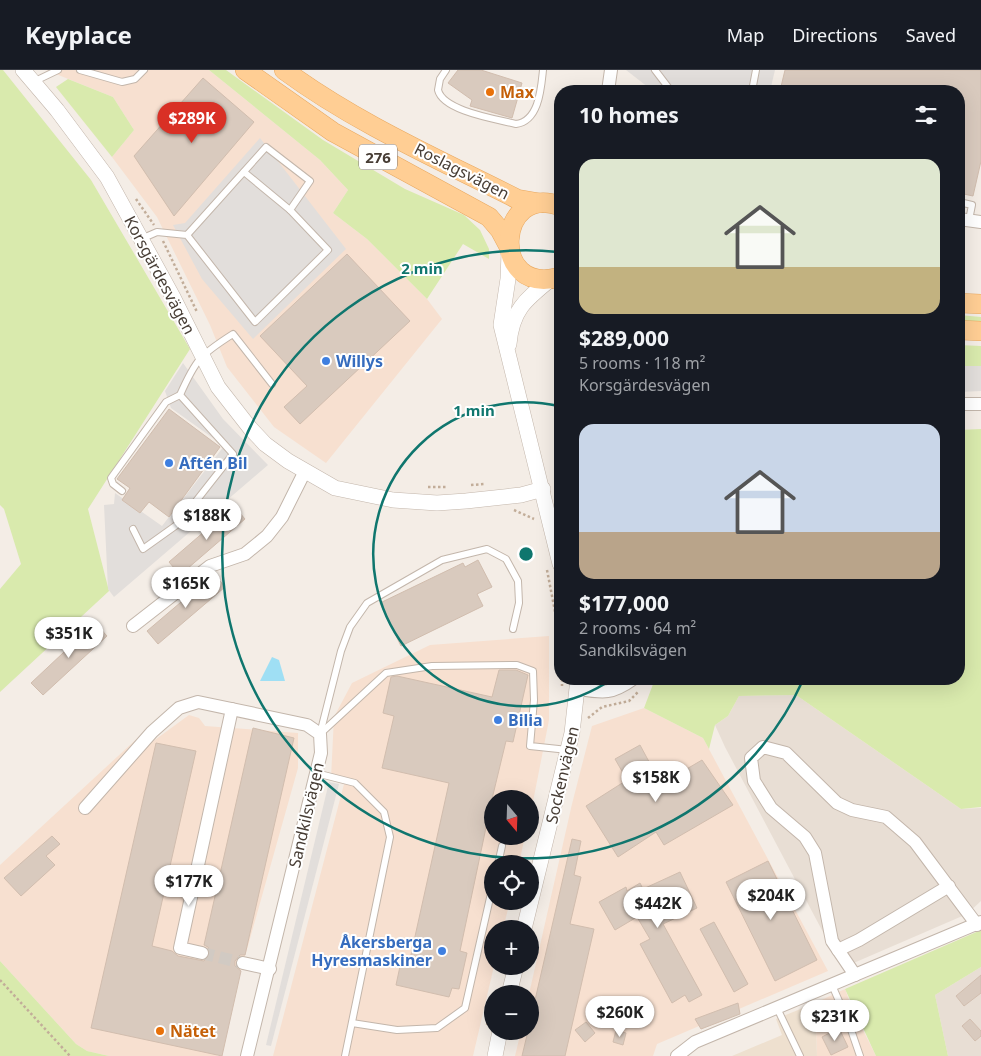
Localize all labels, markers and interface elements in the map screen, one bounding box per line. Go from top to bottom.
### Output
text: Keyplace [25,18,132,51]
text: Map [727,23,764,47]
text: Directions [792,23,878,47]
text: Saved [906,23,956,47]
place label: Max [500,81,535,103]
marker: Max [484,86,496,98]
text: 10 homes [579,101,679,129]
icon: filters [912,101,940,129]
pin: $289K [157,102,227,144]
text: $289K [168,107,216,129]
street label: Roslagsvägen [411,138,513,204]
road number: 276 [359,144,397,170]
icon: home [715,192,805,282]
street label: Korsgärdesvägen [119,212,201,338]
text: 2 min [401,258,443,278]
text: $289,000 [579,324,669,352]
place label: Willys [336,350,383,372]
text: 5 rooms · 118 m² [579,352,705,374]
marker: Willys [320,355,332,367]
text: Korsgärdesvägen [579,374,710,396]
text: 1 min [453,400,495,420]
place label: Aftén Bil [179,452,248,474]
marker: Aftén Bil [163,457,175,469]
icon: home [715,457,805,547]
pin: $188K [172,498,242,541]
text: $188K [183,504,231,526]
centre of rings [517,545,535,563]
pin: $165K [151,566,221,609]
text: $165K [162,572,210,594]
text: $177,000 [579,589,669,617]
pin: $351K [34,616,104,659]
text: 2 rooms · 64 m² [579,617,696,639]
text: $351K [45,622,93,644]
text: Sandkilsvägen [579,639,687,661]
place label: Bilia [508,709,543,731]
marker: Bilia [492,714,504,726]
street label: Sockenvägen [540,724,584,826]
street label: Sandkilsvägen [283,760,329,870]
pin: $158K [621,760,691,803]
text: $158K [632,766,680,788]
north arrow [484,790,539,845]
map controls [484,790,539,1040]
button: locate [484,855,539,910]
pin: $177K [154,864,224,907]
text: $177K [165,870,213,892]
pin: $204K [736,878,806,921]
text: $204K [747,884,795,906]
pin: $442K [623,886,693,929]
text: $442K [634,892,682,914]
button: + [484,920,539,975]
place label: Åkersberga Hyresmaskiner [311,931,432,971]
marker: Åkersberga Hyresmaskiner [436,945,448,957]
button: − [484,985,539,1040]
pin: $260K [585,996,655,1038]
pin: $231K [800,1000,870,1042]
text: $260K [596,1001,644,1023]
text: $231K [811,1005,859,1027]
place label: Nätet [170,1020,216,1042]
marker: Nätet [154,1025,166,1037]

